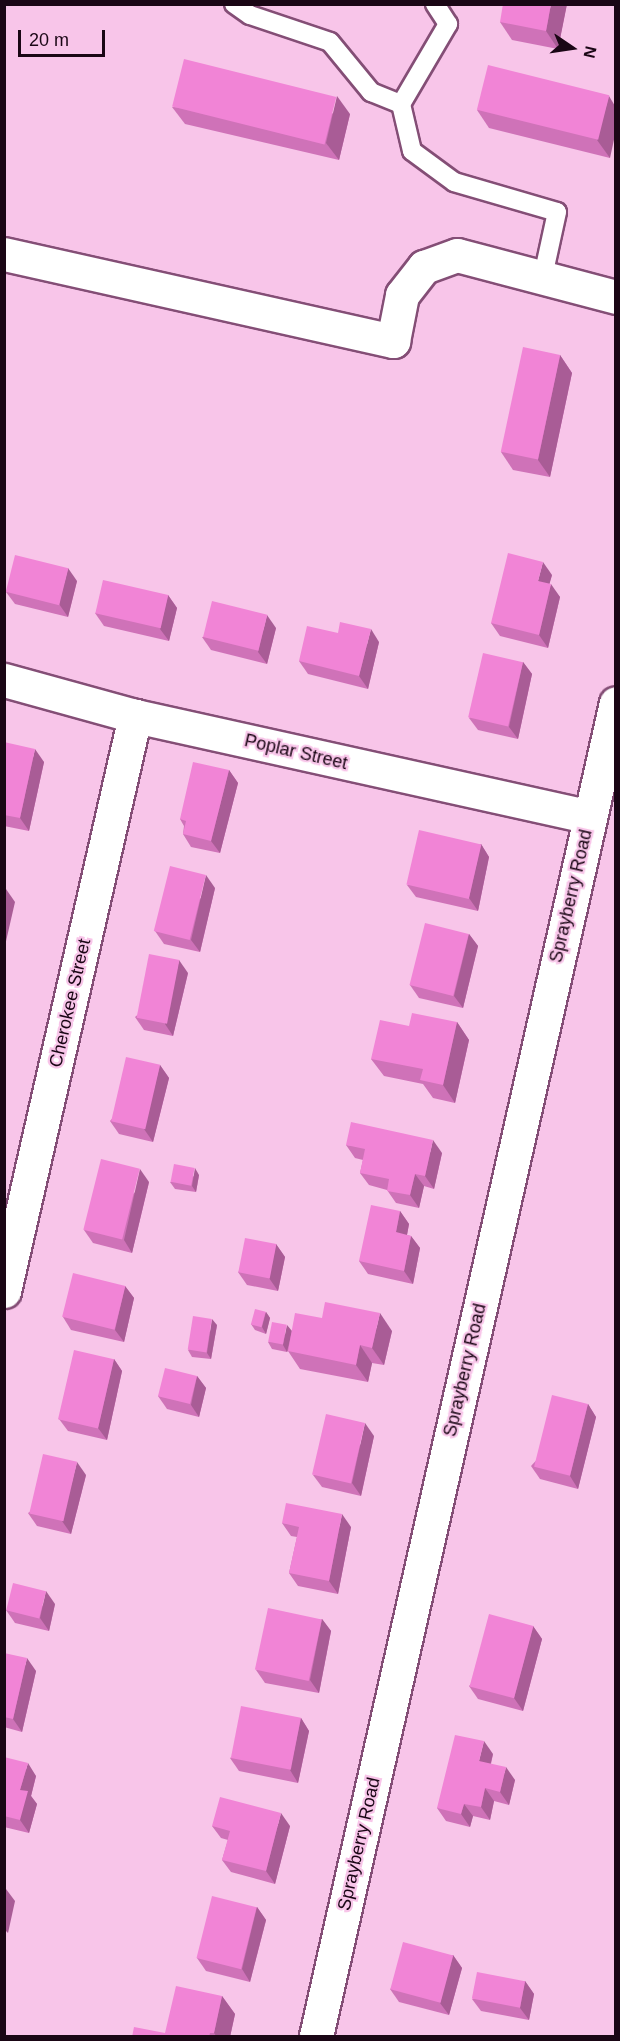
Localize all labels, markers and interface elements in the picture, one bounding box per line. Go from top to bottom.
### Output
scale bar [21,18,108,56]
north arrow [542,18,602,78]
text: 20 m [29,30,69,50]
text: N [580,45,600,60]
street label: Poplar Street [242,730,350,774]
street label: Sprayberry Road [545,827,597,965]
street label: Cherokee Street [45,937,95,1069]
street label: Sprayberry Road [439,1301,491,1439]
street label: Sprayberry Road [333,1775,385,1913]

